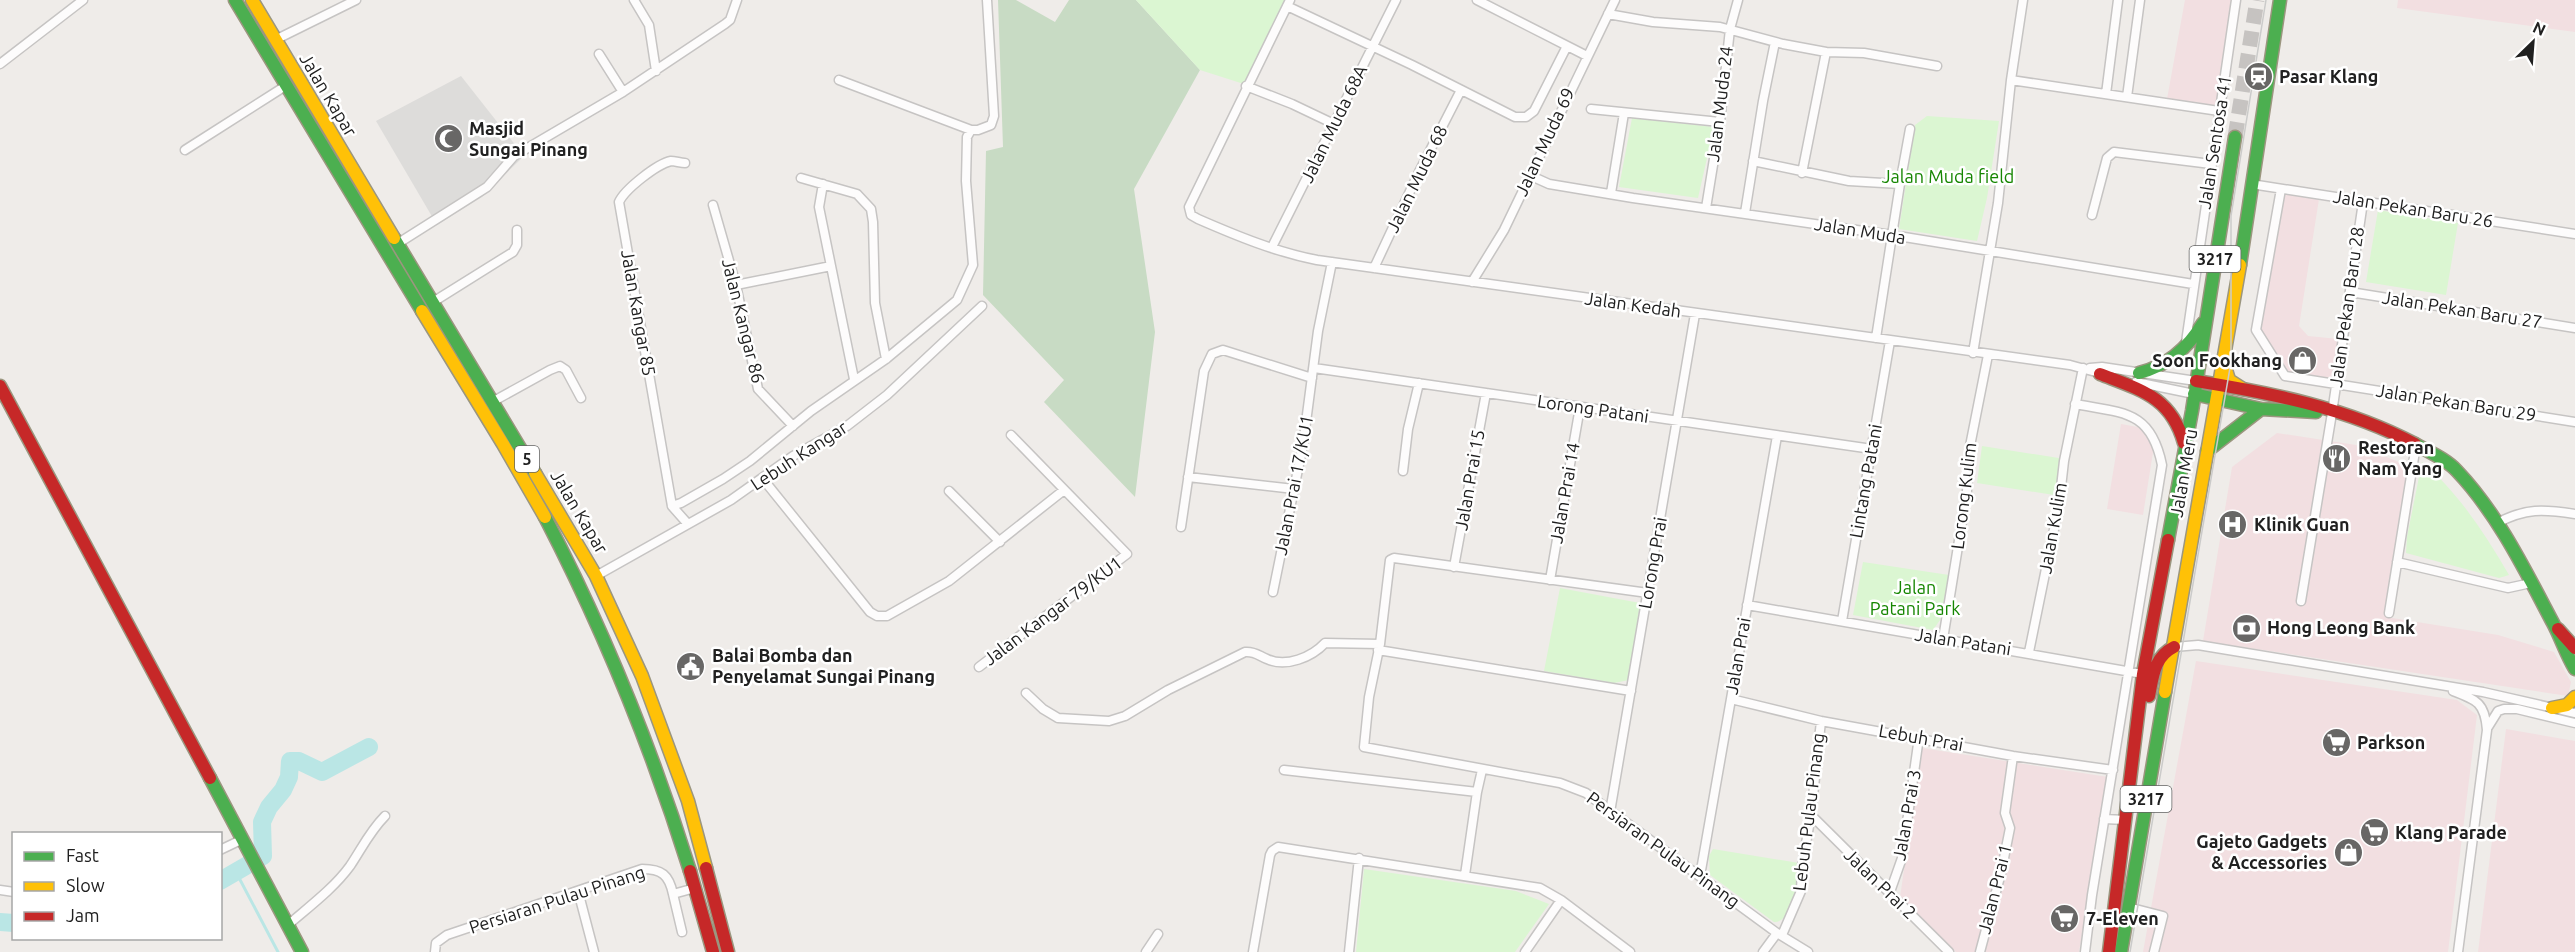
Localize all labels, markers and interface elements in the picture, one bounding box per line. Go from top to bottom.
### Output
north arrow [2503,12,2563,72]
text: N [2530,18,2549,39]
street label: Jalan Muda 24 [1702,45,1736,163]
street label: Jalan Kapar [296,49,362,140]
street label: Jalan Muda 68A [1296,61,1370,186]
station icon: Pasar Klang [2242,61,2274,93]
place label: Pasar Klang [2279,66,2378,86]
street label: Jalan Sentosa 41 [2194,74,2234,210]
street label: Jalan Muda 69 [1510,84,1578,199]
place label: Masjid Sungai Pinang [469,118,588,159]
street label: Jalan Muda 68 [1382,122,1451,235]
mosque icon: Masjid Sungai Pinang [432,123,464,155]
park label: Jalan Muda field [1882,166,2014,186]
street label: Jalan Pekan Baru 26 [2332,185,2495,231]
street label: Jalan Muda [1813,213,1907,247]
street label: Jalan Pekan Baru 28 [2325,225,2367,388]
road number: 3217 [2190,246,2240,272]
street label: Jalan Kangar 85 [618,248,660,378]
street label: Jalan Kangar 86 [719,256,769,385]
street label: Jalan Pekan Baru 27 [2381,286,2544,332]
street label: Jalan Kedah [1584,287,1683,321]
shop icon: Soon Fookhang [2287,345,2319,377]
place label: Soon Fookhang [2152,350,2282,370]
street label: Jalan Pekan Baru 29 [2375,379,2538,425]
street label: Lorong Patani [1536,390,1650,426]
street label: Jalan Prai 17/KU1 [1270,413,1316,556]
street label: Lebuh Kangar [746,416,851,494]
street label: Lintang Patani [1845,422,1885,540]
street label: Jalan Meru [2165,427,2201,518]
street label: Jalan Prai 15 [1450,428,1488,532]
place label: Restoran Nam Yang [2358,437,2442,478]
street label: Jalan Prai 14 [1545,441,1583,545]
street label: Lorong Kulim [1947,441,1979,550]
restaurant icon: Restoran Nam Yang [2321,442,2353,474]
road number: 5 [515,446,539,472]
street label: Jalan Kapar [547,466,613,557]
street label: Jalan Kulim [2034,481,2070,575]
hospital icon: Klinik Guan [2217,509,2249,541]
place label: Klinik Guan [2254,514,2350,534]
street label: Lorong Prai [1634,515,1670,610]
street label: Jalan Kangar 79/KU1 [979,552,1125,669]
park label: Jalan Patani Park [1870,577,1960,618]
bank icon: Hong Leong Bank [2230,612,2262,644]
street label: Jalan Prai [1720,616,1754,696]
place label: Hong Leong Bank [2267,617,2415,637]
street label: Jalan Patani [1914,624,2013,659]
place label: Balai Bomba dan Penyelamat Sungai Pinang [712,645,935,686]
public building icon: Balai Bomba dan Penyelamat Sungai Pinang [675,650,707,682]
street label: Lebuh Prai [1877,720,1965,754]
supermarket icon: Parkson [2320,727,2352,759]
street label: Lebuh Pulau Pinang [1788,732,1828,892]
place label: Parkson [2357,732,2425,752]
street label: Jalan Prai 3 [1888,768,1924,862]
road number: 3217 [2120,786,2172,812]
street label: Persiaran Pulau Pinang [1583,787,1744,911]
supermarket icon: Klang Parade [2358,817,2390,849]
place label: Klang Parade [2395,822,2507,842]
place label: Gajeto Gadgets & Accessories [2196,831,2327,872]
legend [12,832,222,940]
shop icon: Gajeto Gadgets & Accessories [2332,836,2364,868]
street label: Jalan Prai 1 [1973,842,2015,936]
street label: Jalan Prai 2 [1841,844,1921,922]
text: Fast [66,845,99,865]
street label: Persiaran Pulau Pinang [466,861,647,937]
text: Slow [66,875,105,895]
supermarket icon: 7-Eleven [2049,903,2081,935]
text: Jam [66,905,100,925]
place label: 7-Eleven [2086,908,2159,928]

